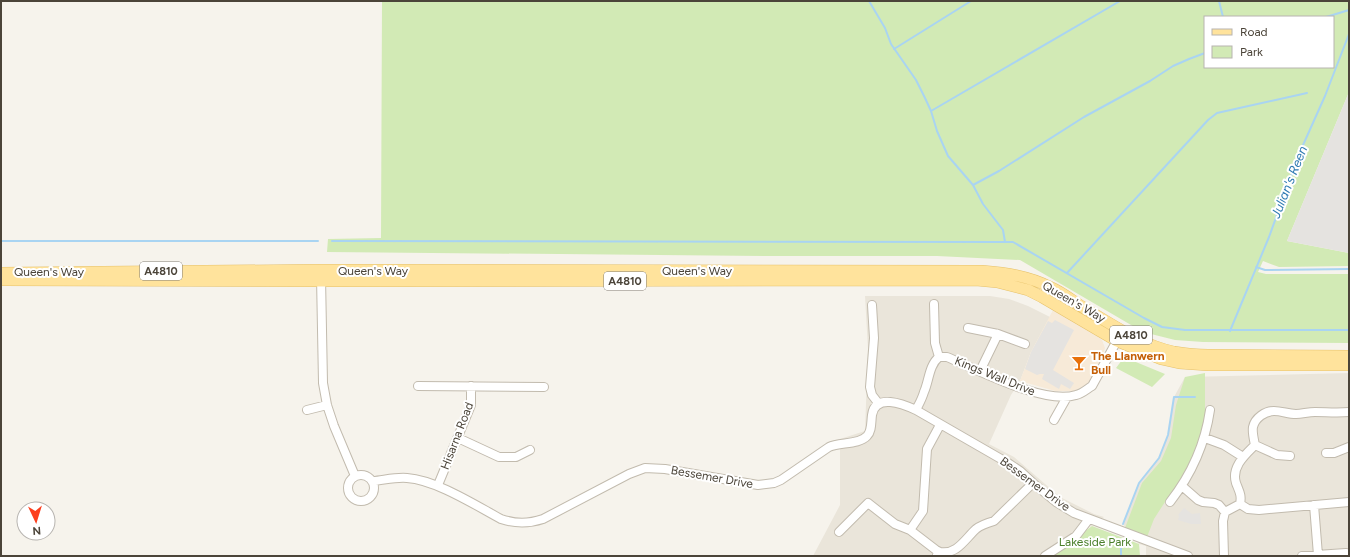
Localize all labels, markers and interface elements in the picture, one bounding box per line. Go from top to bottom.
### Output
legend [1204,16,1334,68]
text: Road [1240,25,1268,39]
text: Park [1240,45,1263,59]
water label: Julian's Reen [1267,144,1310,221]
road number: A4810 [140,262,182,280]
street label: Queen's Way [338,264,409,278]
street label: Queen's Way [662,264,733,278]
street label: Queen's Way [14,265,85,279]
road number: A4810 [604,272,646,290]
street label: Queen's Way [1040,278,1108,326]
road number: A4810 [1110,326,1152,344]
place label: The Llanwern Bull [1091,349,1165,377]
street label: Kings Wall Drive [953,353,1038,399]
bar icon: The Llanwern Bull [1070,354,1088,372]
street label: Hisarna Road [438,400,476,472]
street label: Bessemer Drive [997,454,1073,514]
street label: Bessemer Drive [670,463,755,491]
north arrow [16,501,56,541]
text: N [32,524,41,537]
park label: Lakeside Park [1059,535,1131,549]

